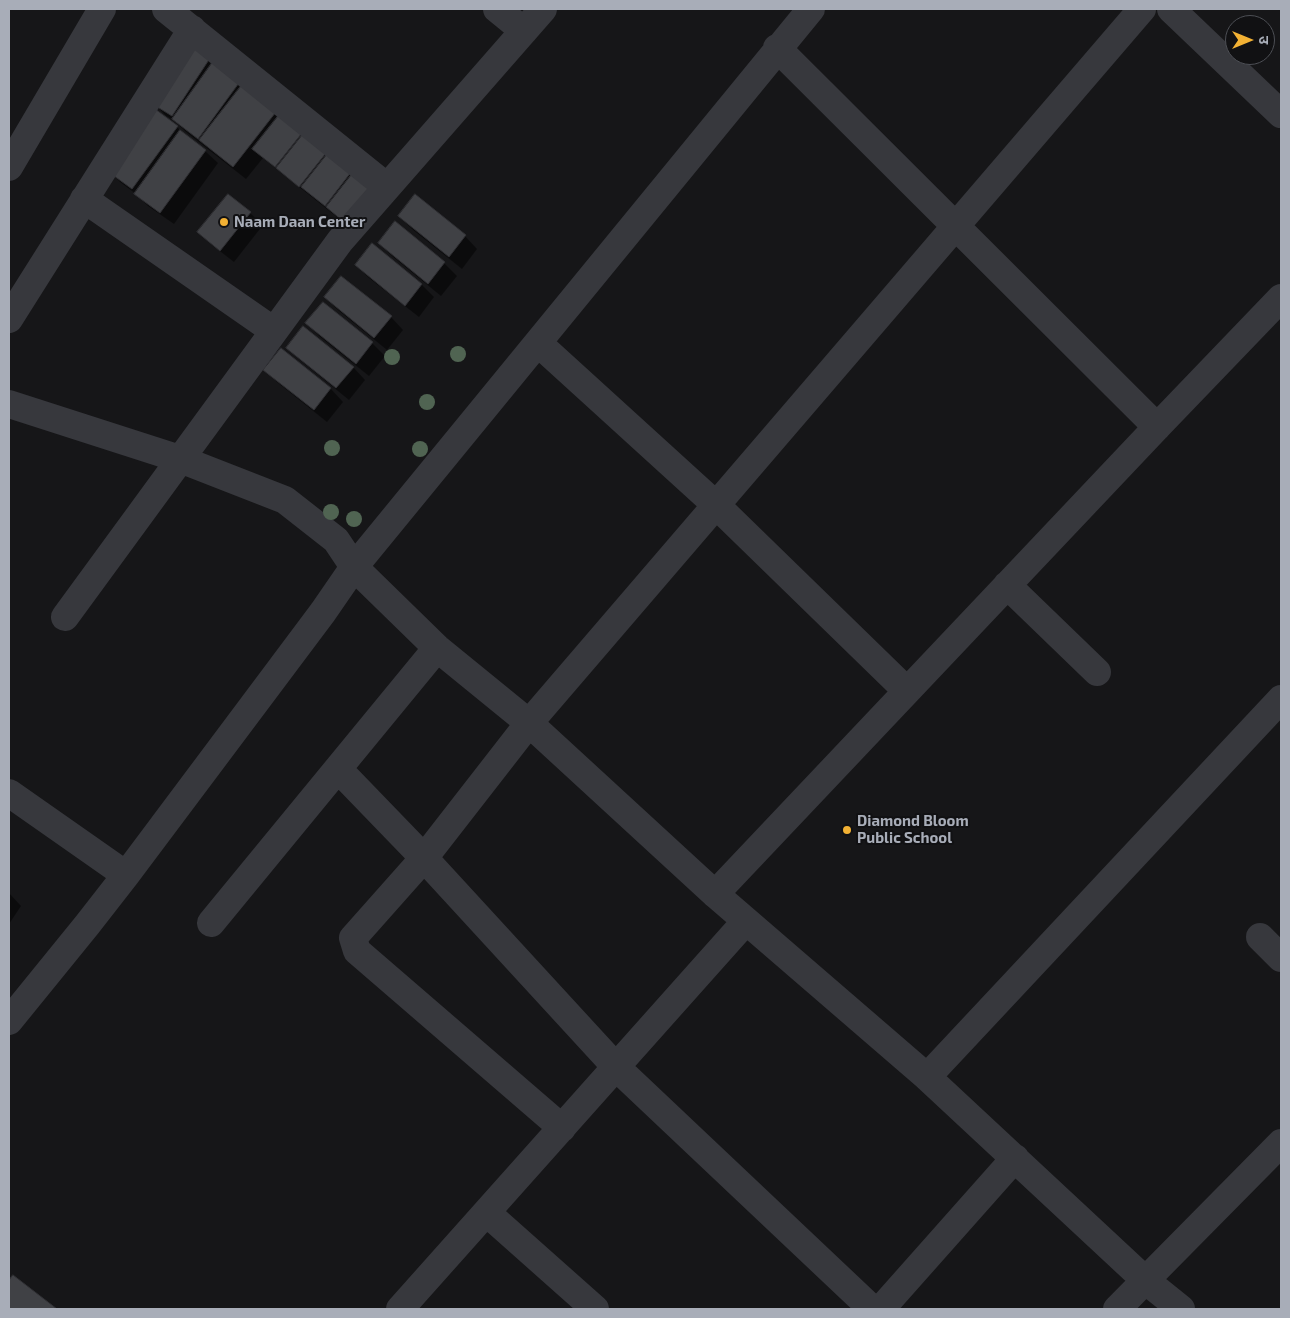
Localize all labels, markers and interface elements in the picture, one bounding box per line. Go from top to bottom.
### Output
north arrow [1225,15,1275,65]
text: उ [1256,36,1273,44]
place label: Naam Daan Center [234,213,365,231]
marker: Naam Daan Center [218,216,230,228]
place label: Diamond Bloom Public School [857,812,969,847]
marker: Diamond Bloom Public School [841,824,853,836]

